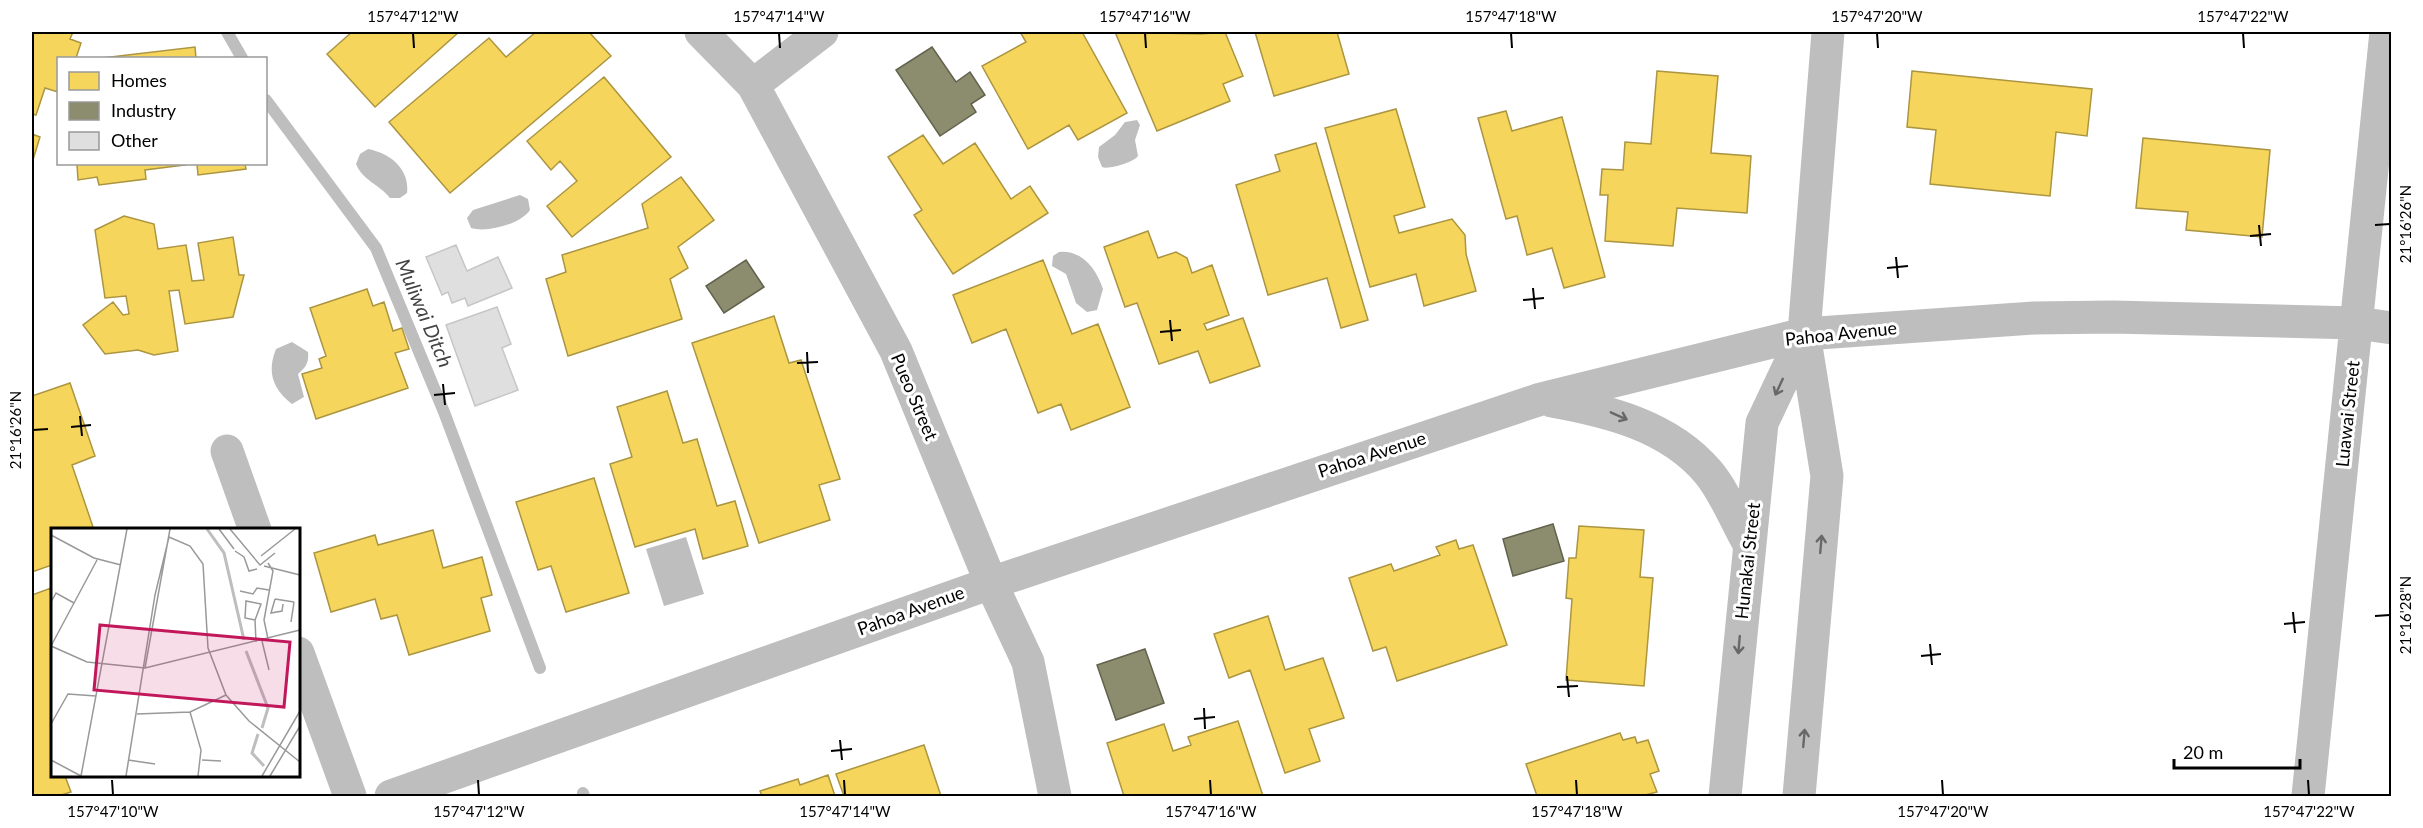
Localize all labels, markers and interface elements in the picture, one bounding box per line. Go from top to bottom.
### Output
text: 157°47'12"W [367,7,459,25]
text: 157°47'14"W [733,7,825,25]
text: 157°47'16"W [1099,7,1191,25]
text: 157°47'18"W [1465,7,1557,25]
text: 157°47'20"W [1831,7,1923,25]
text: 157°47'22"W [2197,7,2289,25]
legend [57,57,267,165]
text: Homes [111,69,167,91]
text: Industry [111,99,177,121]
text: Other [111,129,158,151]
text: 21°16'26"N [2396,185,2414,263]
water label: Muliwai Ditch [391,255,459,371]
street label: Pahoa Avenue [1784,316,1898,350]
street label: Pueo Street [887,350,943,444]
street label: Luawai Street [2330,359,2364,468]
one-way arrow [1772,377,1784,395]
text: 21°16'26"N [6,391,24,469]
one-way arrow [1609,411,1627,422]
street label: Pahoa Avenue [1315,426,1428,482]
street label: Hunakai Street [1730,501,1764,620]
inset map [51,528,300,777]
one-way arrow [1816,535,1827,554]
text: 21°16'28"N [2396,576,2414,654]
street label: Pahoa Avenue [854,581,967,640]
one-way arrow [1733,634,1744,654]
one-way arrow [1799,729,1810,749]
scale bar [2174,732,2300,770]
text: 20 m [2183,741,2223,763]
text: 157°47'10"W [67,802,159,820]
text: 157°47'12"W [433,802,525,820]
text: 157°47'14"W [799,802,891,820]
text: 157°47'16"W [1165,802,1257,820]
text: 157°47'18"W [1531,802,1623,820]
text: 157°47'20"W [1897,802,1989,820]
text: 157°47'22"W [2263,802,2355,820]

